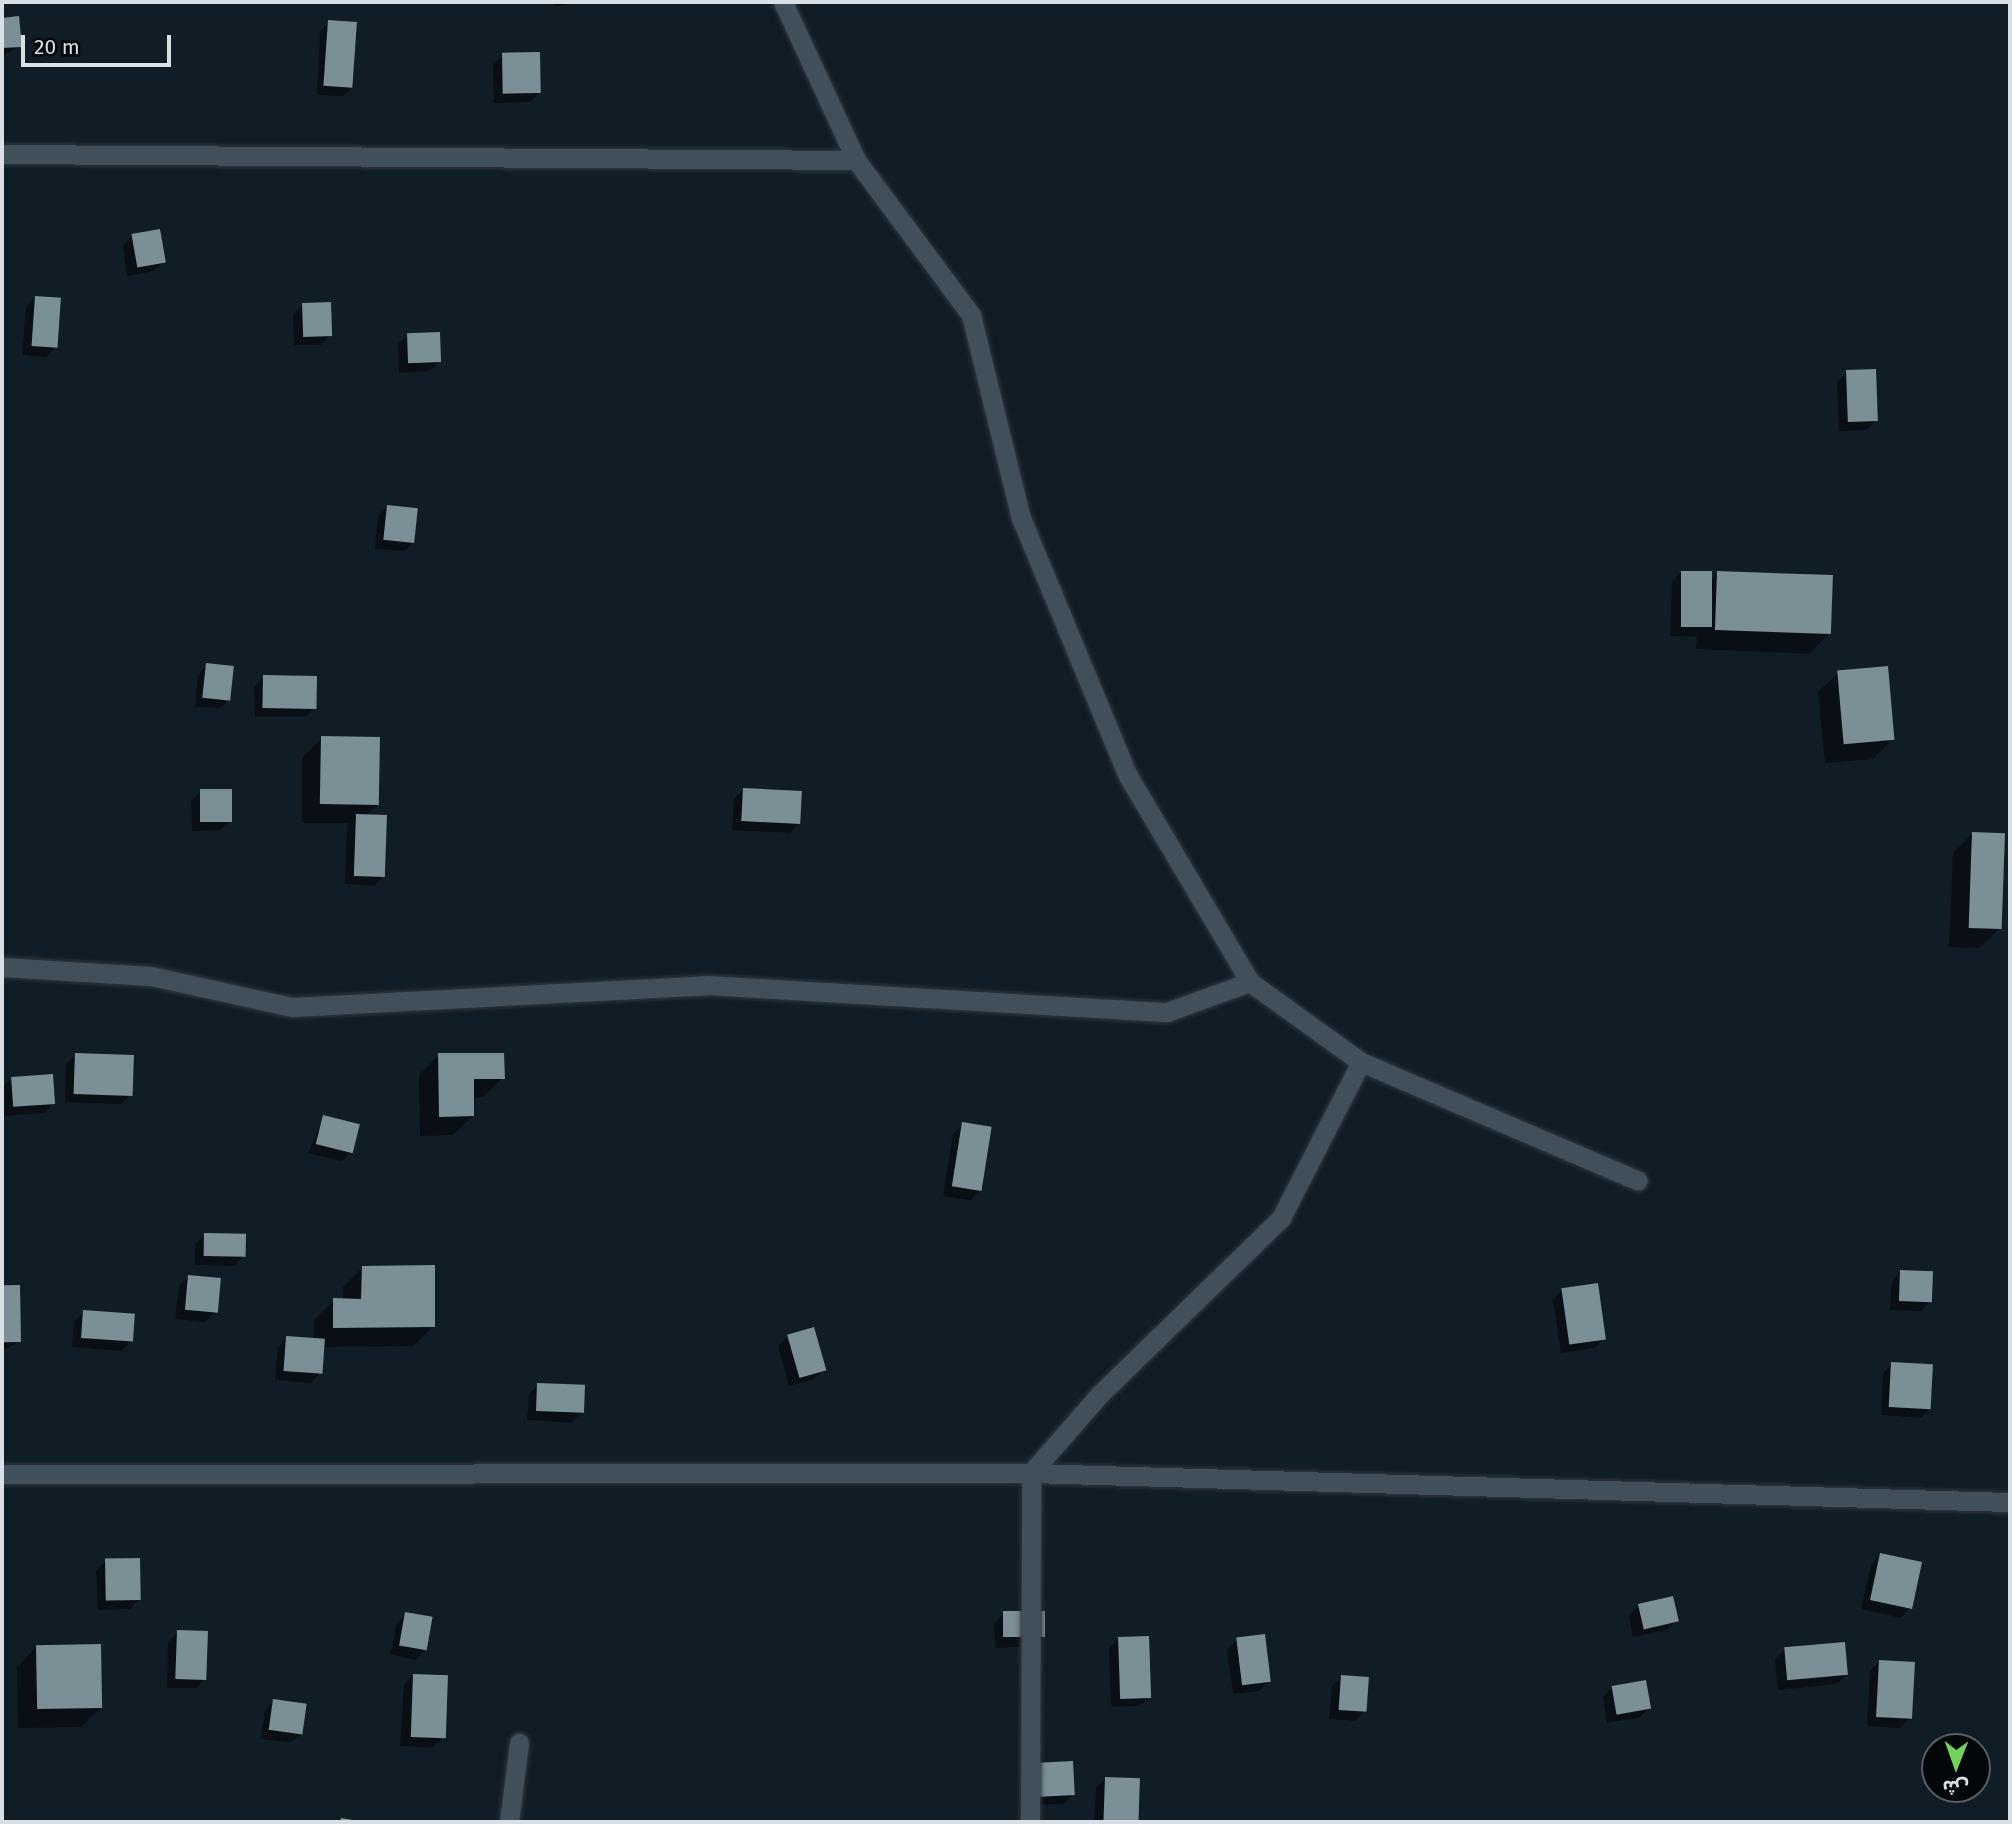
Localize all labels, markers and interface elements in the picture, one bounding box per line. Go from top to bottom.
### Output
scale bar [24,21,175,65]
text: 20 m [34,34,80,60]
north arrow [1921,1733,1991,1803]
text: ش [1942,1776,1969,1799]

